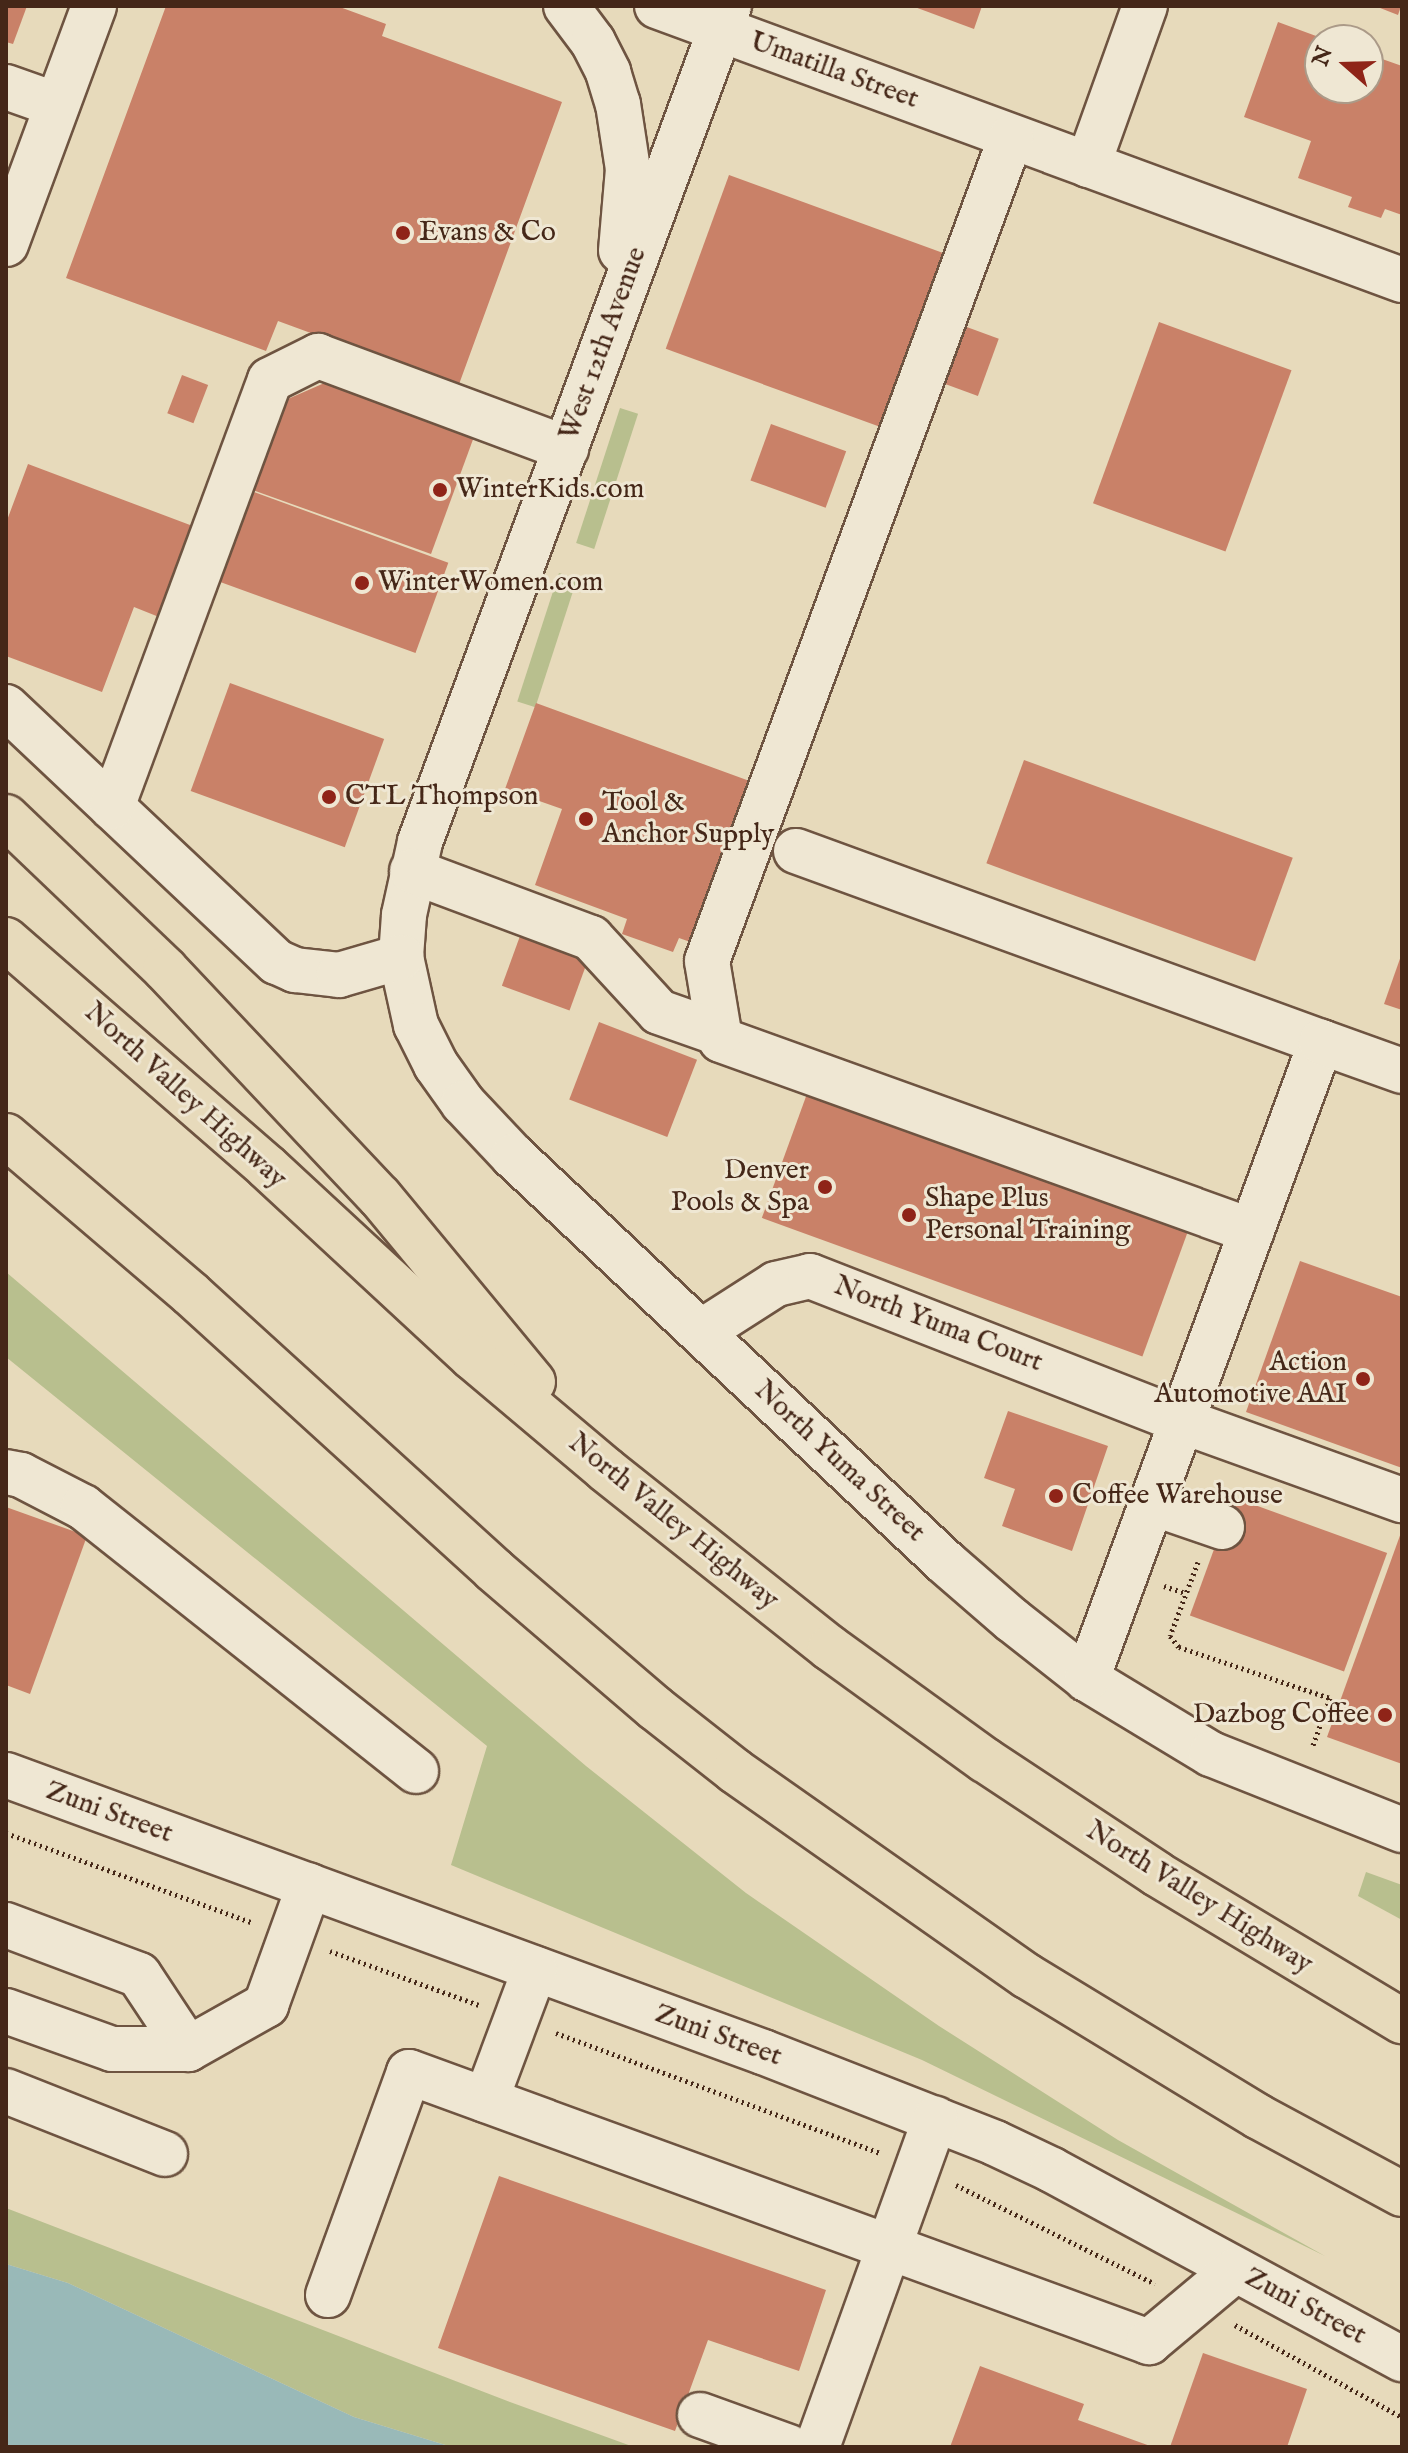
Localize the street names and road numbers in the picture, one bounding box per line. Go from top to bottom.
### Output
street label: Umatilla Street [745,25,923,117]
street label: West 12th Avenue [553,243,655,445]
street label: North Valley Highway [77,996,293,1196]
street label: North Yuma Court [829,1270,1047,1380]
street label: North Yuma Street [747,1374,931,1550]
street label: North Valley Highway [561,1427,785,1617]
street label: Zuni Street [41,1775,177,1851]
street label: North Valley Highway [1079,1815,1319,1981]
street label: Zuni Street [650,1998,786,2074]
street label: Zuni Street [1239,2261,1371,2353]

